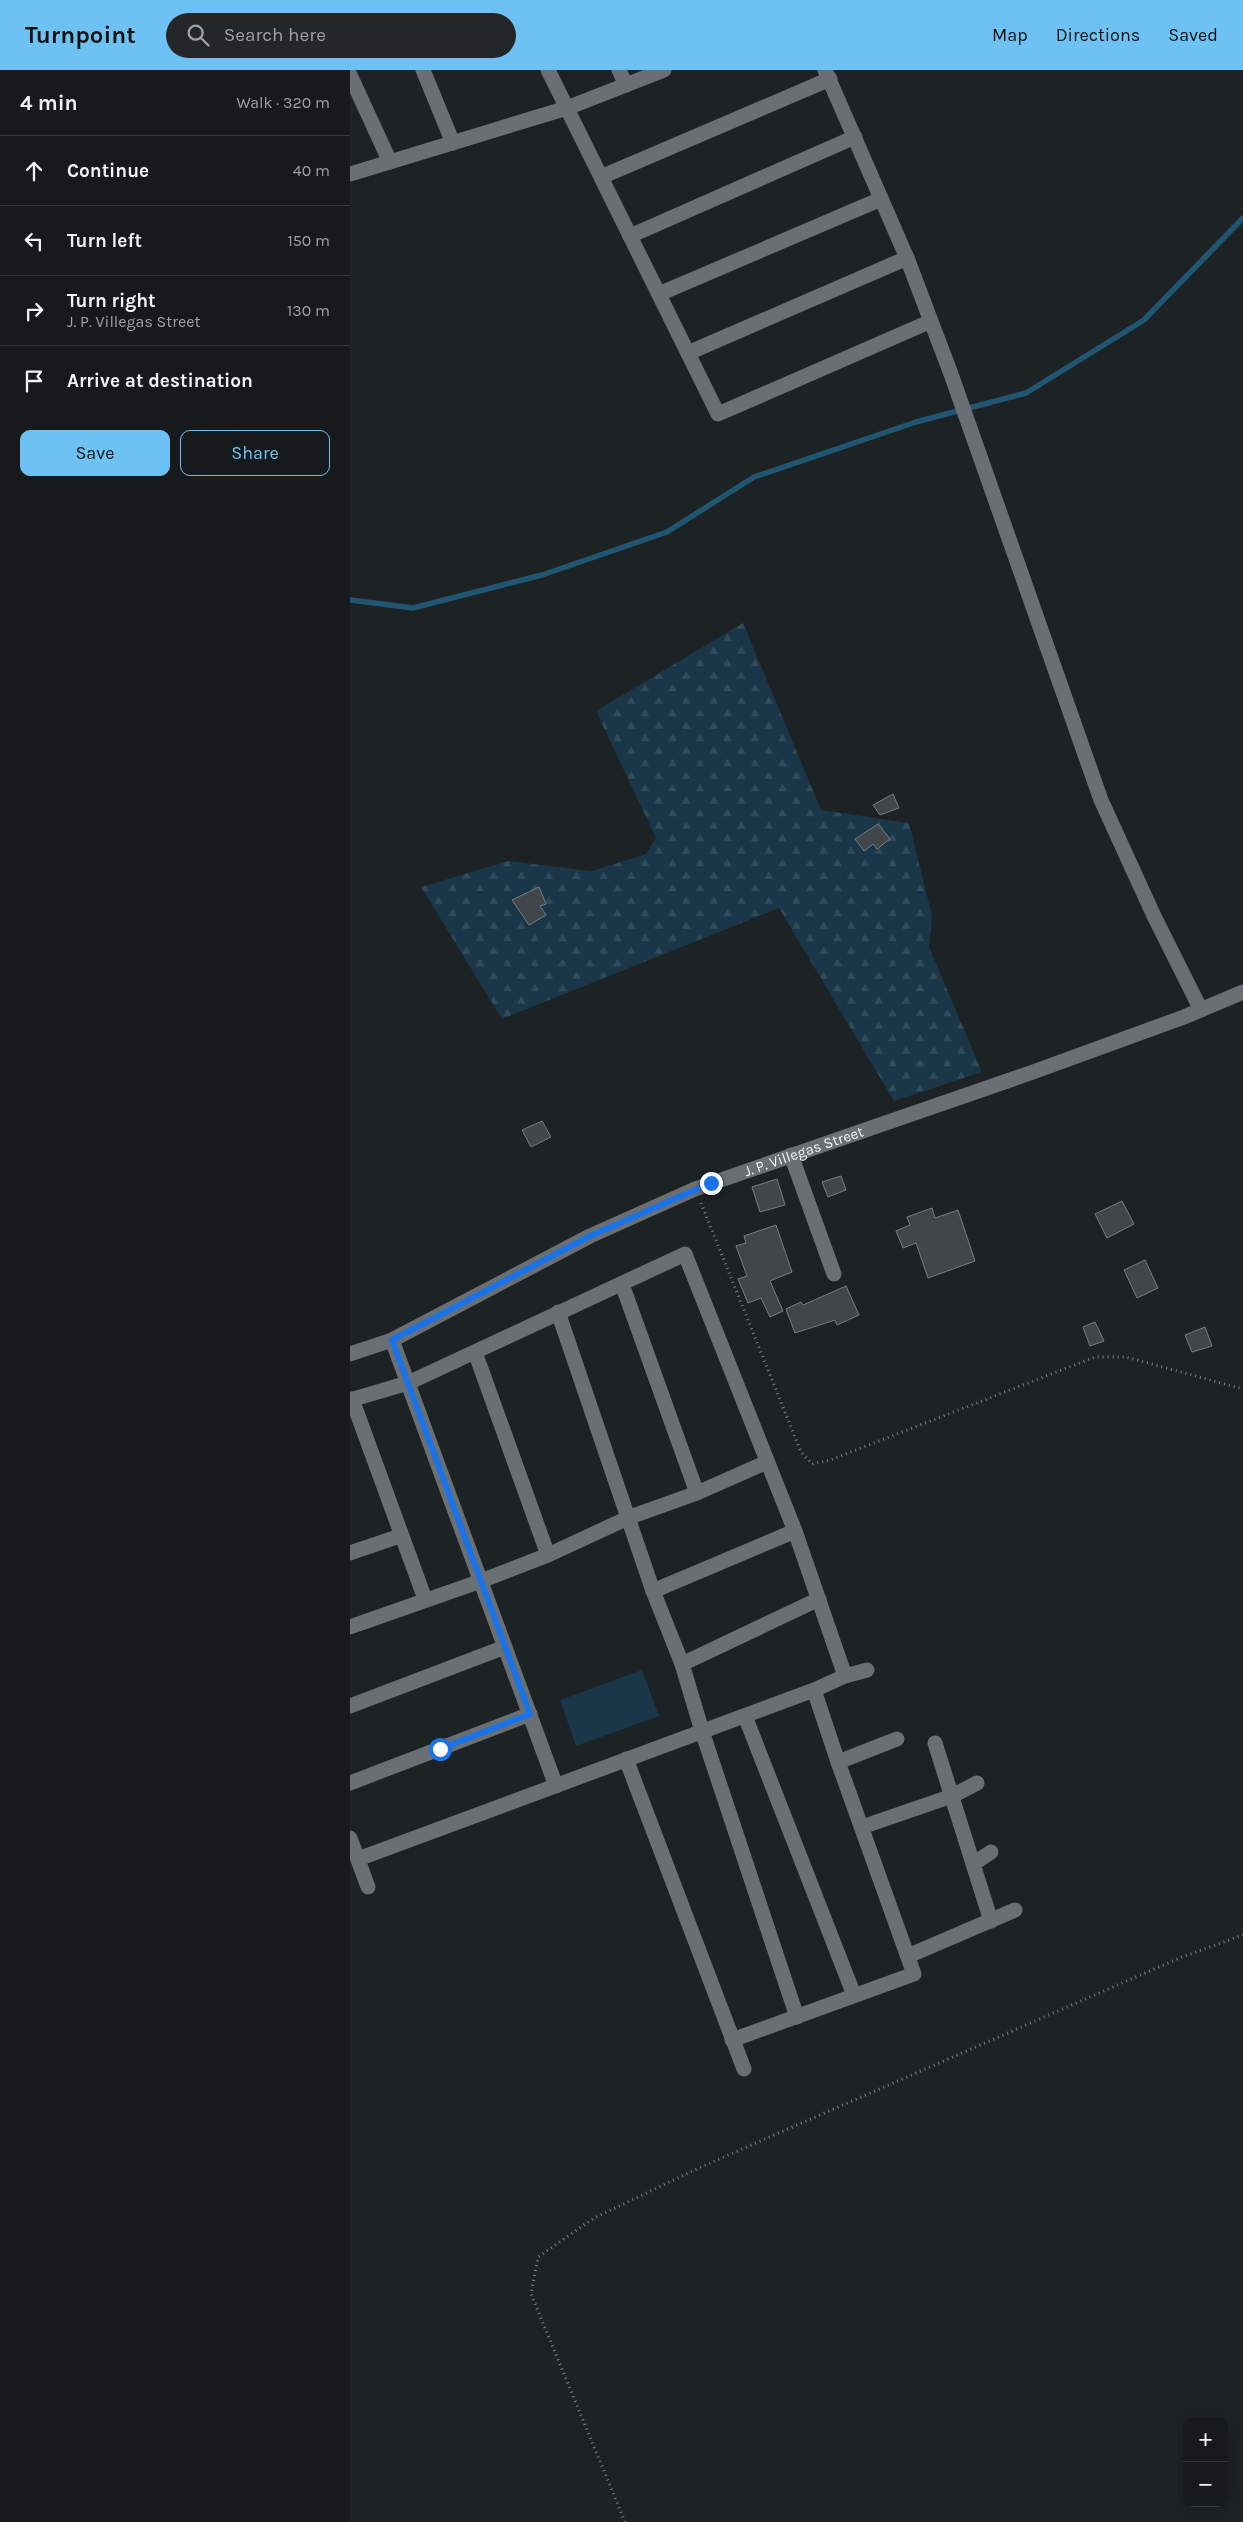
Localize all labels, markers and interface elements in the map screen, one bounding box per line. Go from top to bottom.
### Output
search box [166,13,516,58]
text: Turnpoint [25,21,136,49]
icon: search [184,21,212,49]
text: Search here [224,24,326,46]
text: Map [992,24,1028,46]
text: Directions [1056,24,1140,46]
text: Saved [1168,24,1218,46]
text: 4 min [20,91,78,115]
text: Walk · 320 m [236,93,330,112]
icon: ahead [20,157,48,185]
text: Continue [67,160,149,182]
text: 40 m [293,161,330,180]
icon: left [20,227,48,255]
text: Turn left [67,230,142,252]
text: 150 m [287,231,330,250]
text: Turn right [67,290,156,312]
icon: right [20,297,48,325]
text: 130 m [287,301,330,320]
text: J. P. Villegas Street [67,312,201,331]
icon: arrive [20,367,48,395]
text: Arrive at destination [67,370,253,392]
button: Save [20,430,170,476]
button: Share [180,430,330,476]
street label: J. P. Villegas Street [742,1122,866,1180]
route end [700,1172,723,1195]
route start [429,1738,452,1761]
map controls [1183,2417,1228,2507]
button: + [1183,2417,1228,2462]
button: − [1183,2462,1228,2507]

